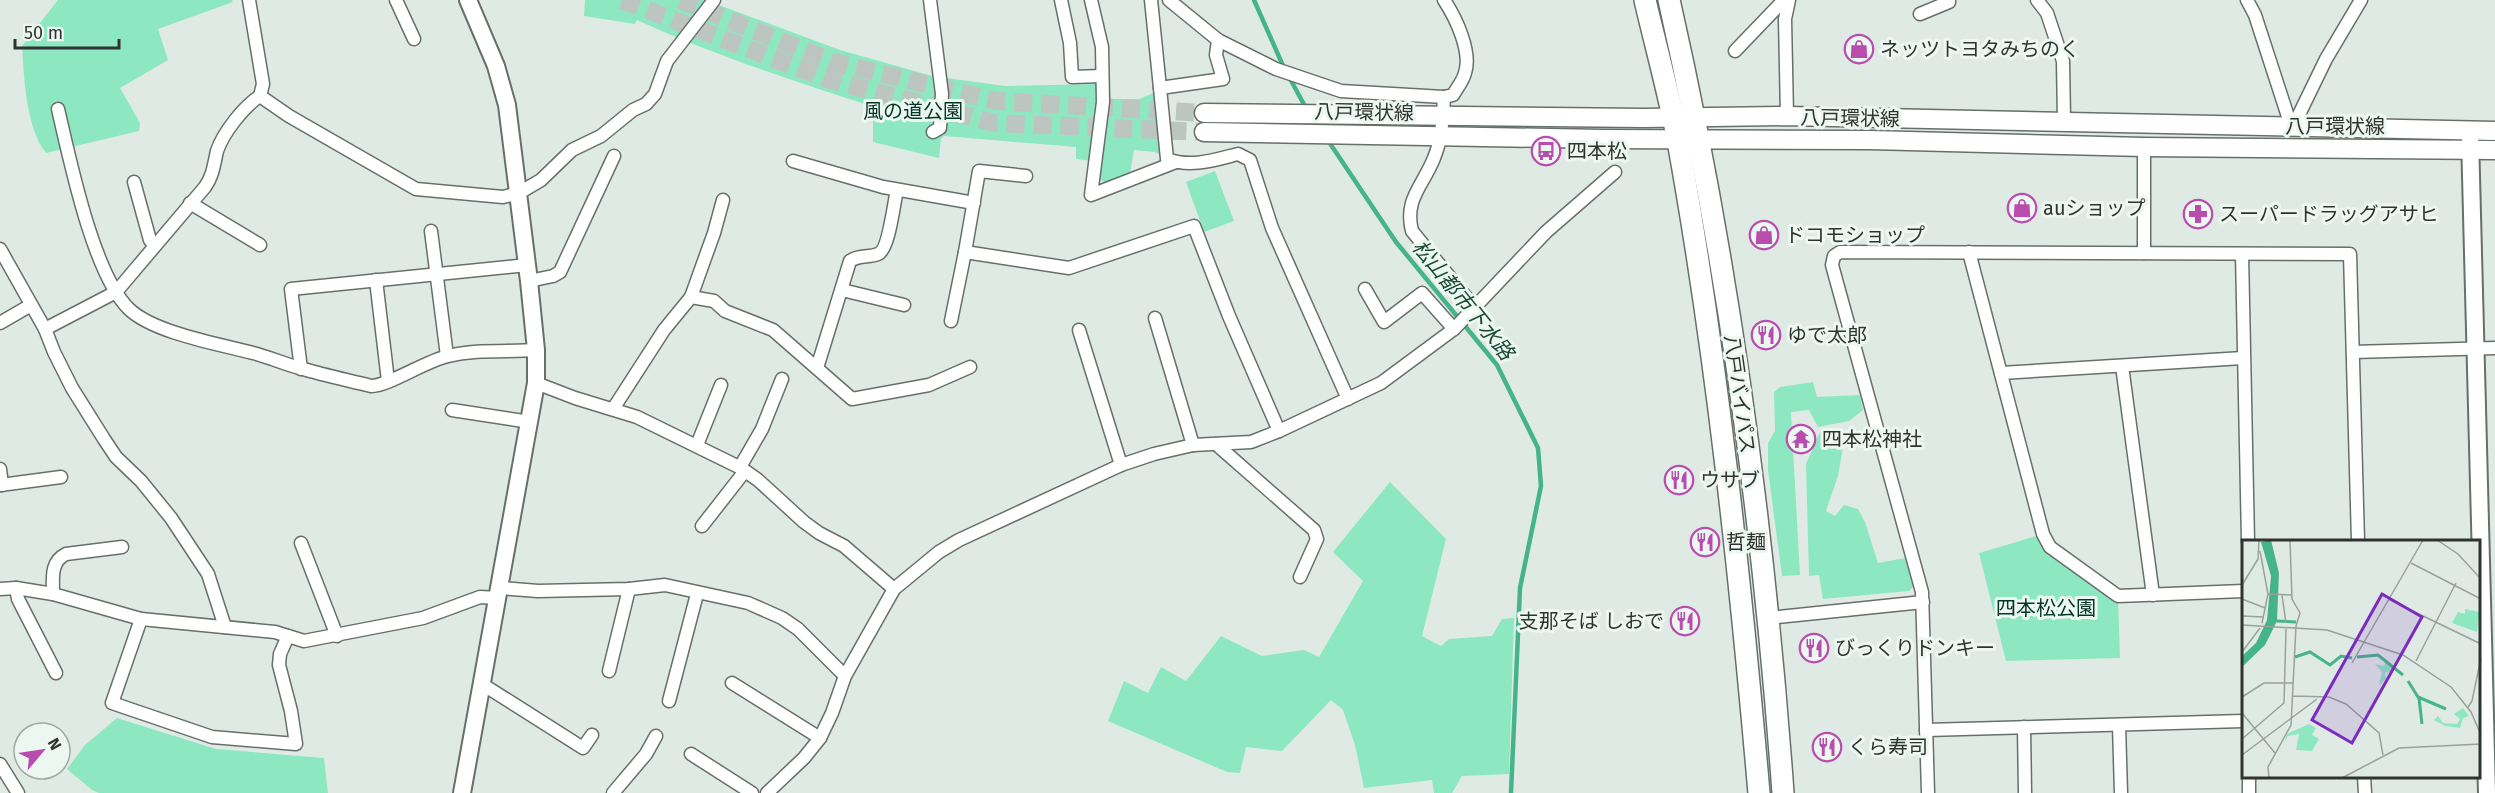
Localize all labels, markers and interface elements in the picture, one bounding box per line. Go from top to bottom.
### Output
scale bar [15,12,118,50]
text: 50 m [24,22,63,44]
shop icon: ネッツトヨタみちのく [1843,33,1875,65]
place label: ネッツトヨタみちのく [1880,37,2080,61]
park label: 風の道公園 [863,99,963,123]
street label: 八戸環状線 [1314,99,1414,125]
street label: 八戸環状線 [1800,105,1900,131]
street label: 八戸環状線 [2285,114,2385,138]
bus stop icon: 四本松 [1530,135,1562,167]
place label: 四本松 [1567,139,1627,163]
shop icon: auショップ [2006,192,2038,224]
place label: auショップ [2043,196,2146,220]
pharmacy icon: スーパードラッグアサヒ [2182,198,2214,230]
place label: スーパードラッグアサヒ [2219,202,2439,226]
shop icon: ドコモショップ [1748,219,1780,251]
place label: ドコモショップ [1785,223,1925,247]
water label: 松山都市下水路 [1407,235,1521,367]
restaurant icon: ゆで太郎 [1750,319,1782,351]
place label: ゆで太郎 [1787,323,1867,347]
street label: 八戸バイパス [1720,333,1760,455]
temple icon: 四本松神社 [1785,423,1817,455]
place label: 四本松神社 [1822,427,1922,451]
restaurant icon: ウサブ [1663,464,1695,496]
place label: ウサブ [1700,468,1760,492]
restaurant icon: 哲麺 [1689,526,1721,558]
place label: 哲麺 [1726,530,1766,554]
inset map [2242,540,2480,778]
park label: 四本松公園 [1996,596,2096,620]
restaurant icon: 支那そば しおで [1669,605,1701,637]
place label: 支那そば しおで [1519,609,1664,633]
restaurant icon: びっくりドンキー [1798,632,1830,664]
place label: びっくりドンキー [1835,636,1995,660]
north arrow [12,721,72,781]
restaurant icon: くら寿司 [1811,731,1843,763]
text: N [44,735,66,753]
place label: くら寿司 [1848,735,1928,759]

